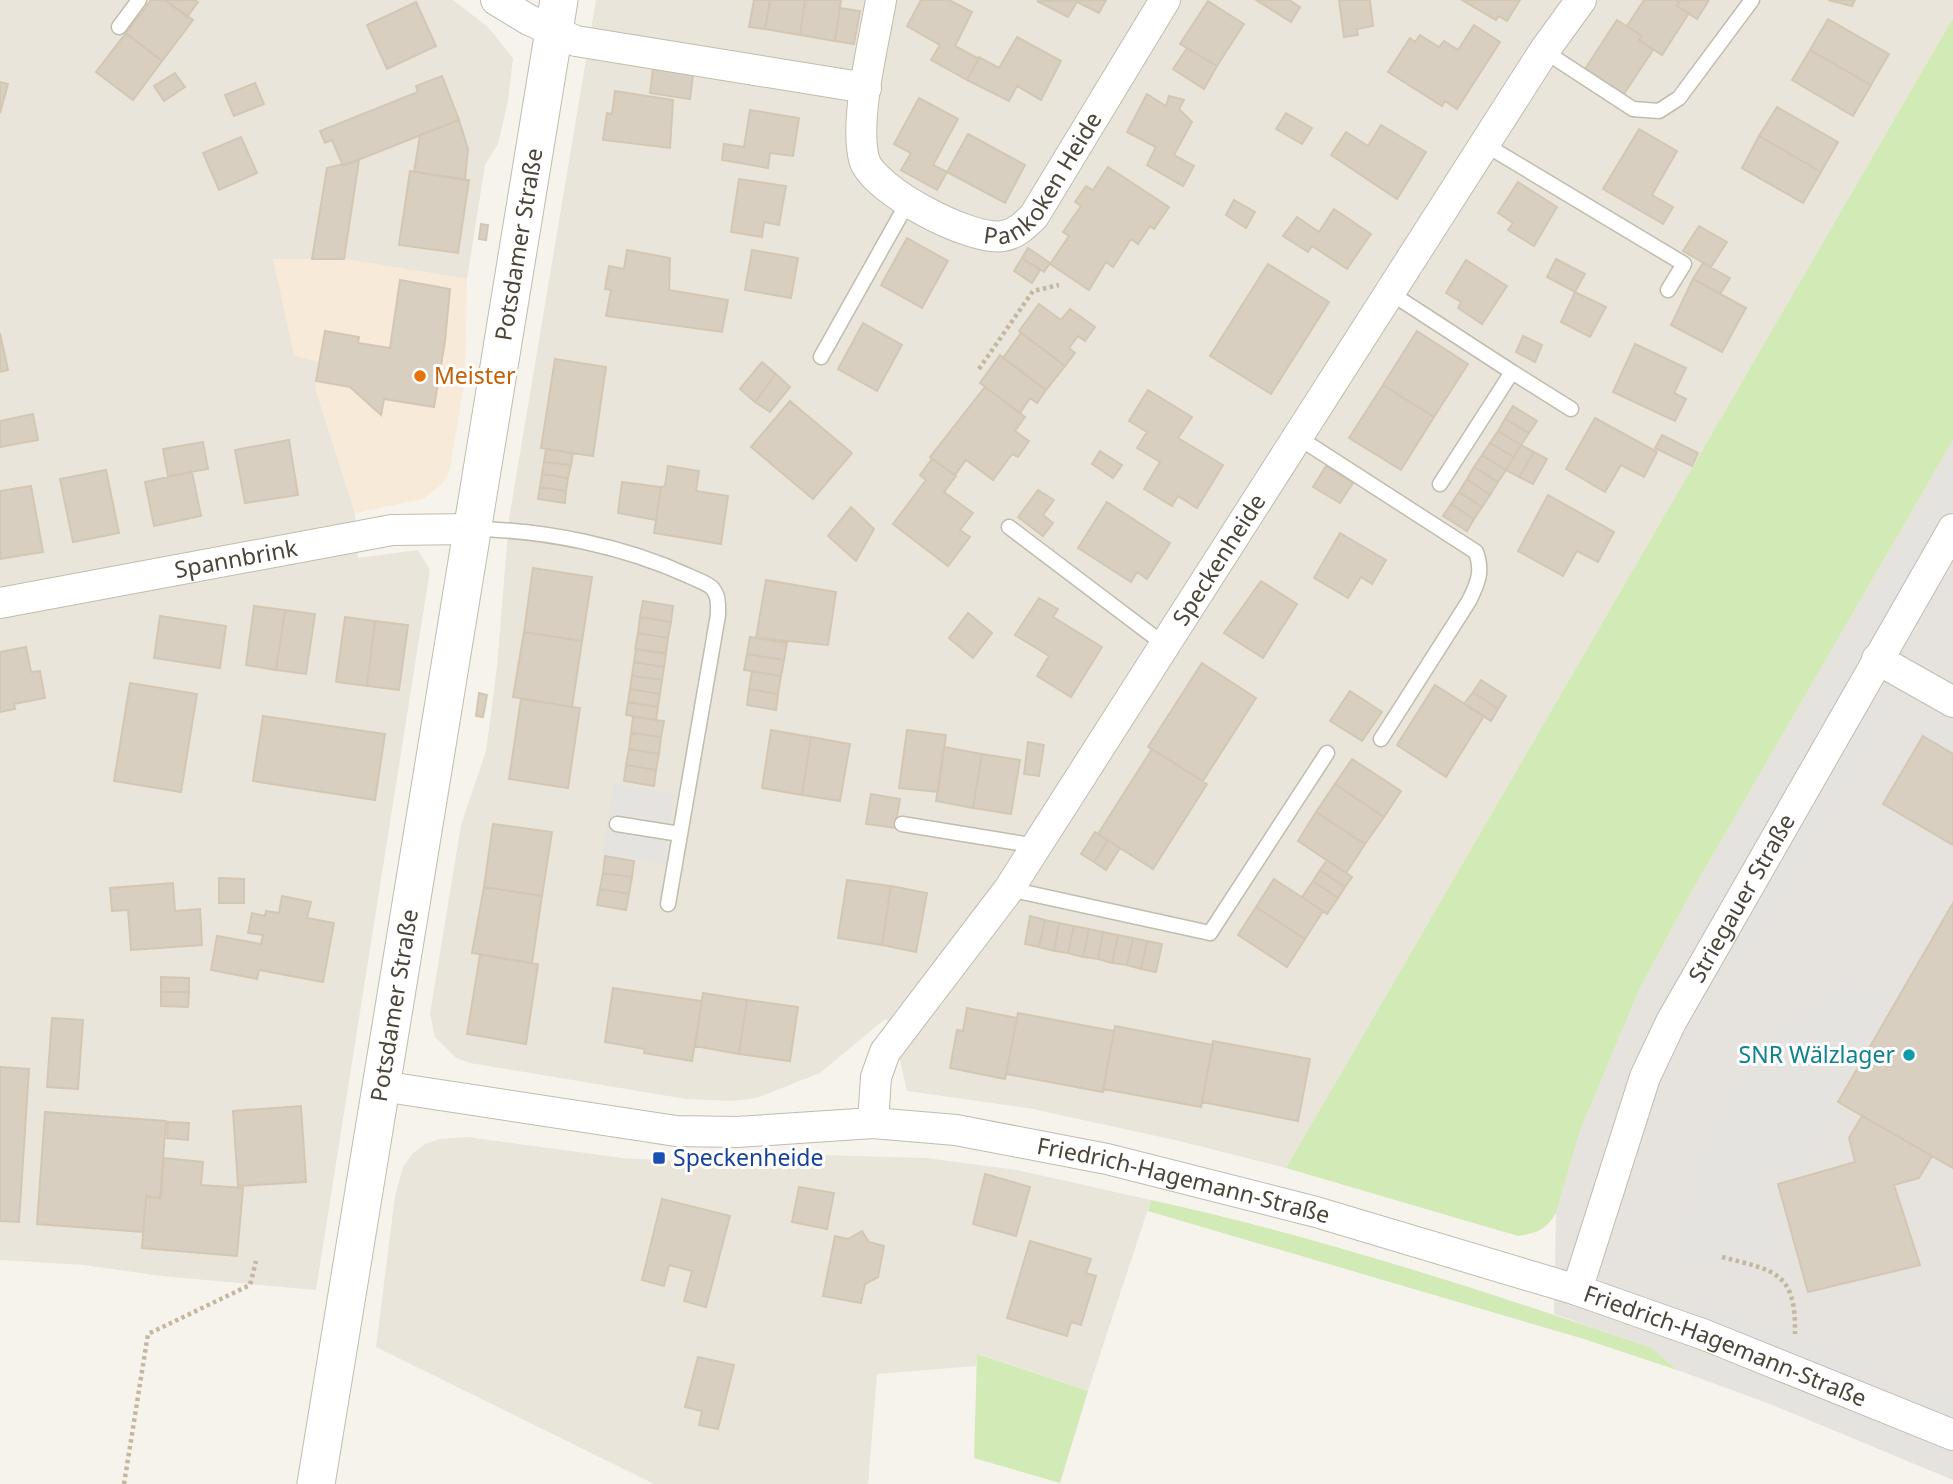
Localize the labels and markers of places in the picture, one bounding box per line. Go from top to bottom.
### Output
place label: Meister [434,359,516,391]
marker: Meister [412,368,428,384]
place label: SNR Wälzlager [1739,1038,1895,1070]
marker: SNR Wälzlager [1901,1047,1917,1063]
place label: Speckenheide [673,1141,824,1173]
marker: Speckenheide [651,1150,667,1166]

